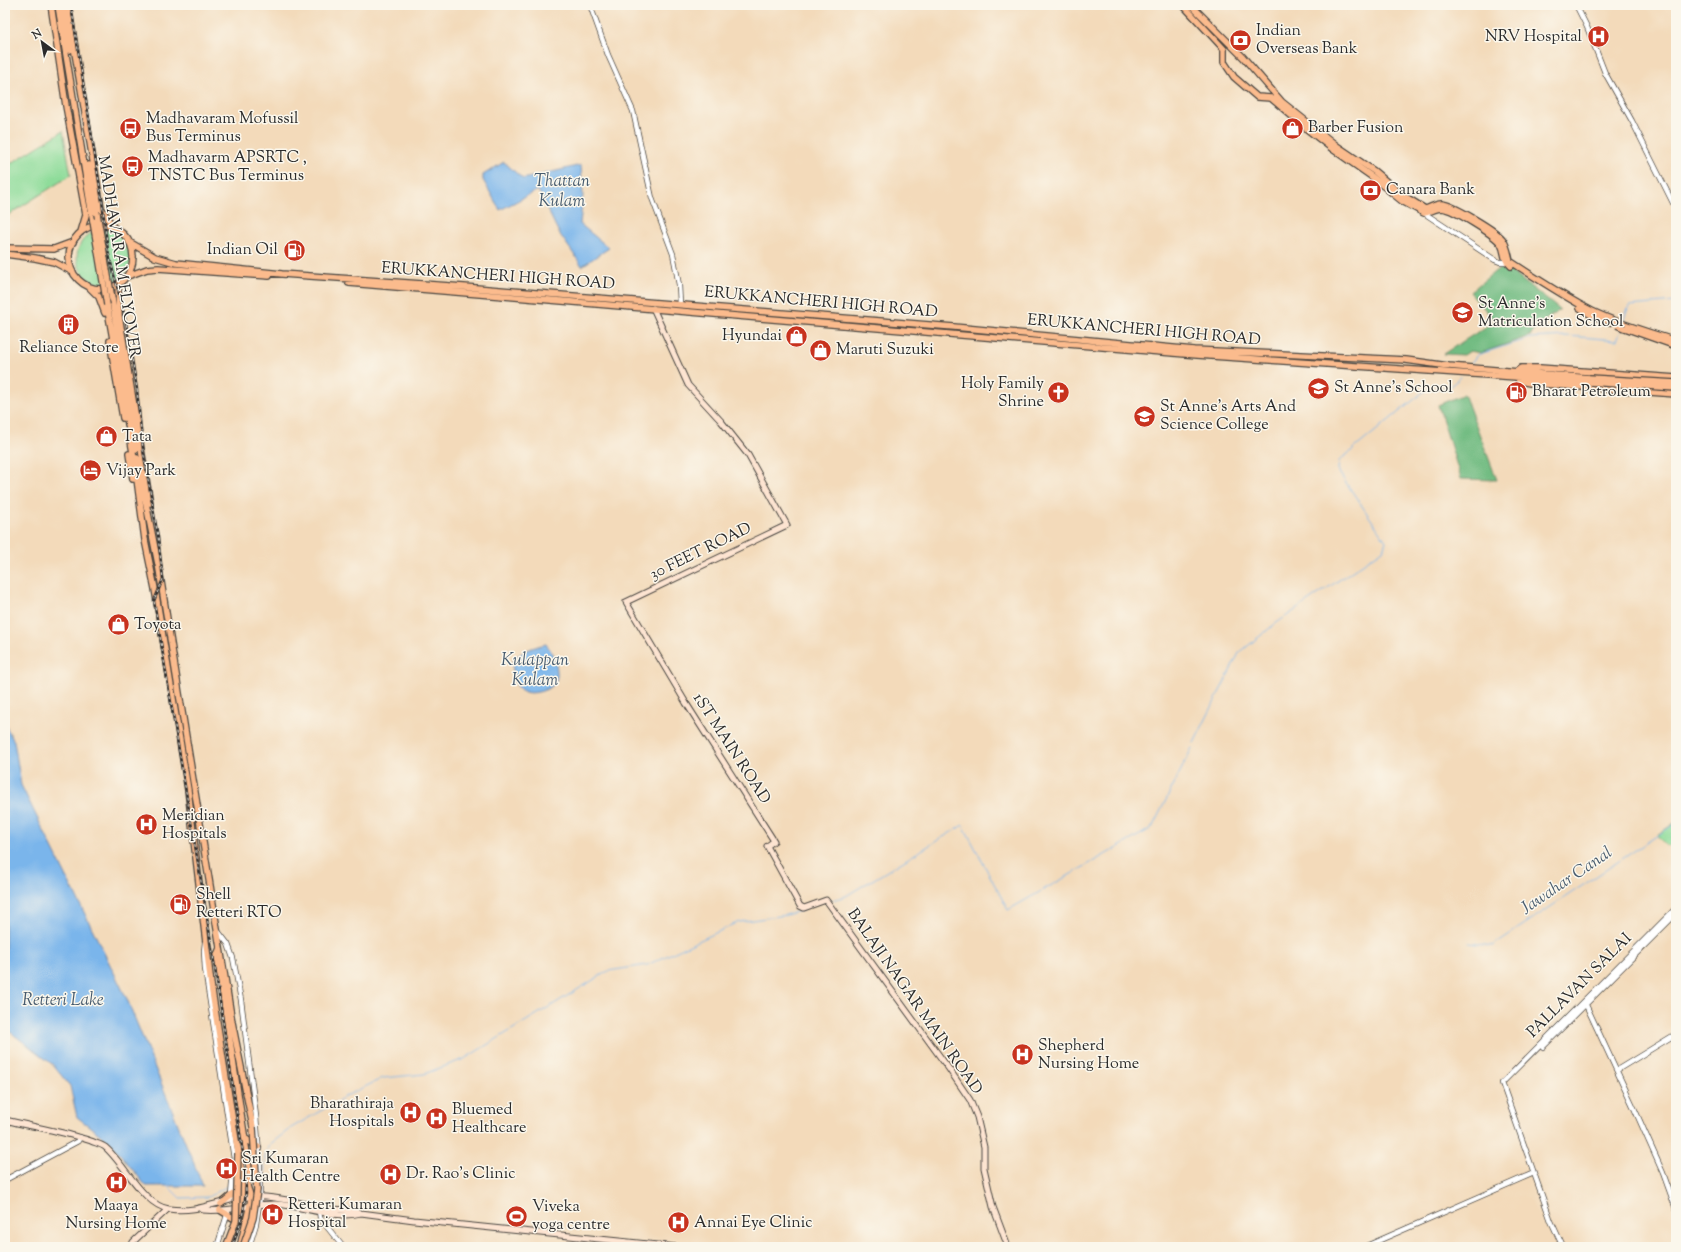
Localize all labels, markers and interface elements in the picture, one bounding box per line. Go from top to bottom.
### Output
place label: Indian Overseas Bank [1256,20,1358,61]
north arrow [22,22,62,62]
hospital icon: NRV Hospital [1585,24,1611,50]
text: N [28,25,45,44]
place label: NRV Hospital [1485,26,1583,49]
bank icon: Indian Overseas Bank [1228,27,1254,53]
place label: Madhavaram Mofussil Bus Terminus [146,108,299,149]
bus stop icon: Madhavaram Mofussil Bus Terminus [118,115,144,141]
shop icon: Barber Fusion [1280,115,1306,141]
place label: Barber Fusion [1308,117,1404,140]
place label: Madhavarm APSRTC , TNSTC Bus Terminus [148,147,307,188]
street label: MADHAVARAM FLYOVER [91,154,145,361]
bus stop icon: Madhavarm APSRTC , TNSTC Bus Terminus [119,154,145,180]
water label: Thattan Kulam [534,170,590,214]
bank icon: Canara Bank [1358,177,1384,203]
place label: Canara Bank [1386,179,1475,202]
fuel station icon: Indian Oil [281,237,307,263]
place label: Indian Oil [207,239,279,262]
street label: ERUKKANCHERI HIGH ROAD [380,257,616,297]
street label: ERUKKANCHERI HIGH ROAD [703,281,939,325]
place label: St Anne's Matriculation School [1478,293,1624,334]
school or university icon: St Anne's Matriculation School [1449,300,1475,326]
street label: ERUKKANCHERI HIGH ROAD [1026,309,1262,353]
building icon: Reliance Store [56,312,82,338]
shop icon: Hyundai [784,323,810,349]
place label: Hyundai [722,325,782,348]
place label: Reliance Store [19,337,119,360]
shop icon: Maruti Suzuki [807,337,833,363]
place label: Maruti Suzuki [836,339,934,362]
place label: Holy Family Shrine [961,373,1044,414]
school or university icon: St Anne's School [1306,375,1332,401]
place label: St Anne's School [1334,377,1453,400]
fuel station icon: Bharat Petroleum [1504,379,1530,405]
church icon: Holy Family Shrine [1046,380,1072,406]
place label: Bharat Petroleum [1532,381,1651,404]
place label: St Anne's Arts And Science College [1160,396,1296,437]
school or university icon: St Anne's Arts And Science College [1131,403,1157,429]
shop icon: Tata [93,424,119,450]
place label: Tata [122,426,153,449]
hotel icon: Vijay Park [77,458,103,484]
place label: Vijay Park [106,460,176,483]
street label: 30 FEET ROAD [646,517,756,587]
shop icon: Toyota [106,612,132,638]
place label: Toyota [134,614,182,637]
water label: Kulappan Kulam [501,649,569,693]
street label: 1ST MAIN ROAD [686,689,776,809]
place label: Meridian Hospitals [162,805,227,846]
hospital icon: Meridian Hospitals [134,812,160,838]
water label: Jawahar Canal [1516,842,1617,921]
place label: Shell Retteri RTO [196,884,282,925]
fuel station icon: Shell Retteri RTO [168,891,194,917]
street label: BALAJI NAGAR MAIN ROAD [841,904,987,1100]
street label: PALLAVAN SALAI [1522,928,1638,1044]
water label: Retteri Lake [22,989,104,1013]
place label: Shepherd Nursing Home [1038,1035,1139,1076]
hospital icon: Shepherd Nursing Home [1009,1042,1035,1068]
place label: Bharathiraja Hospitals [310,1093,395,1134]
place label: Bluemed Healthcare [452,1099,526,1140]
hospital icon: Bharathiraja Hospitals [397,1100,423,1126]
hospital icon: Bluemed Healthcare [424,1106,450,1132]
place label: Sri Kumaran Health Centre [242,1148,340,1189]
hospital icon: Sri Kumaran Health Centre [214,1155,240,1181]
hospital icon: Dr. Rao's Clinic [378,1161,404,1187]
place label: Dr. Rao's Clinic [406,1163,515,1186]
hospital icon: Maaya Nursing Home [103,1170,129,1196]
place label: Retteri Kumaran Hospital [288,1194,403,1235]
place label: Maaya Nursing Home [65,1195,167,1236]
place label: Viveka yoga centre [532,1196,610,1237]
hospital icon: Retteri Kumaran Hospital [259,1201,285,1227]
sports icon: Viveka yoga centre [503,1203,529,1229]
hospital icon: Annai Eye Clinic [666,1210,692,1236]
place label: Annai Eye Clinic [694,1212,813,1235]

